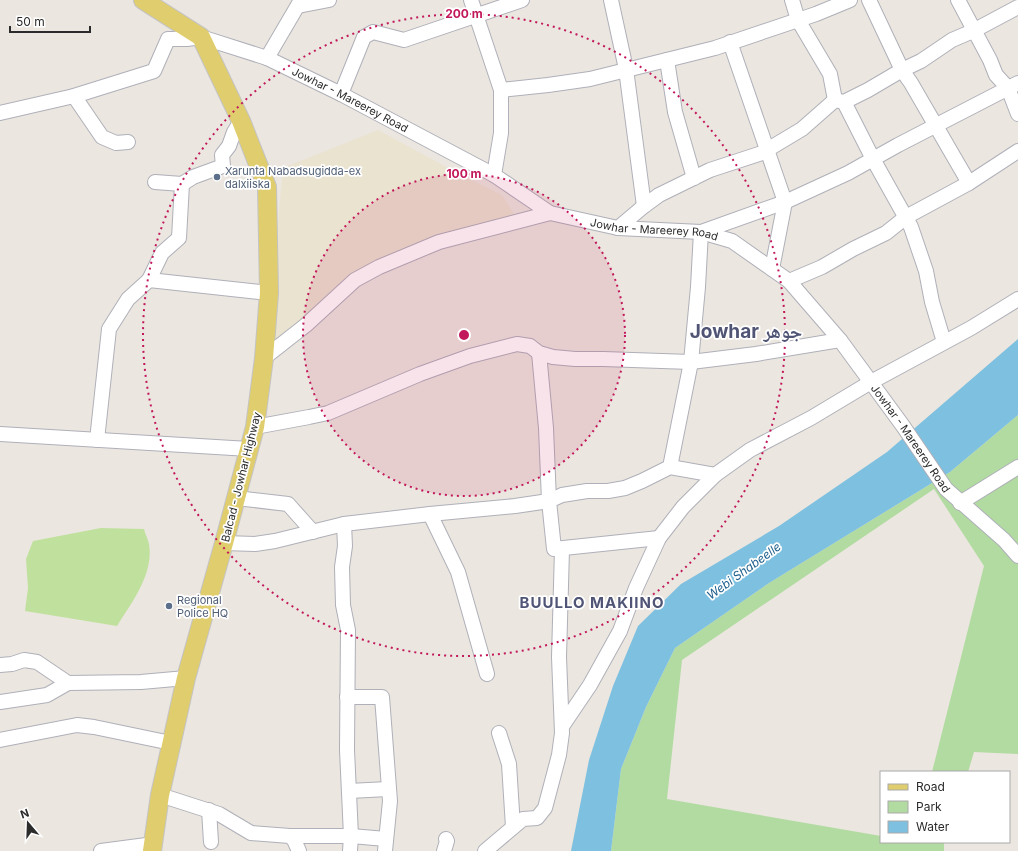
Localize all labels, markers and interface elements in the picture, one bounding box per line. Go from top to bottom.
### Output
text: 200 m [445,6,483,21]
scale bar [10,8,90,34]
text: 50 m [16,14,45,29]
street label: Jowhar - Mareerey Road [290,64,411,135]
place label: Xarunta Nabadsugidda-ex dalxiiska [225,164,361,191]
text: 100 m [446,166,482,181]
marker: Xarunta Nabadsugidda-ex dalxiiska [212,172,222,182]
street label: Jowhar - Mareerey Road [589,215,720,244]
district label: Jowhar جوهر [690,320,802,343]
centre of rings [457,328,471,342]
street label: Jowhar - Mareerey Road [868,382,953,495]
street label: Balcad - Jowhar Highway [218,411,264,543]
water label: Webi Shabeelle [704,539,784,602]
place label: Regional Police HQ [177,593,228,620]
district label: BUULLO MAKIINO [520,593,664,612]
marker: Regional Police HQ [164,601,174,611]
legend [880,771,1010,843]
text: Road [916,779,945,794]
text: Park [916,799,942,814]
north arrow [8,803,48,843]
text: N [18,806,31,822]
text: Water [916,819,950,834]

